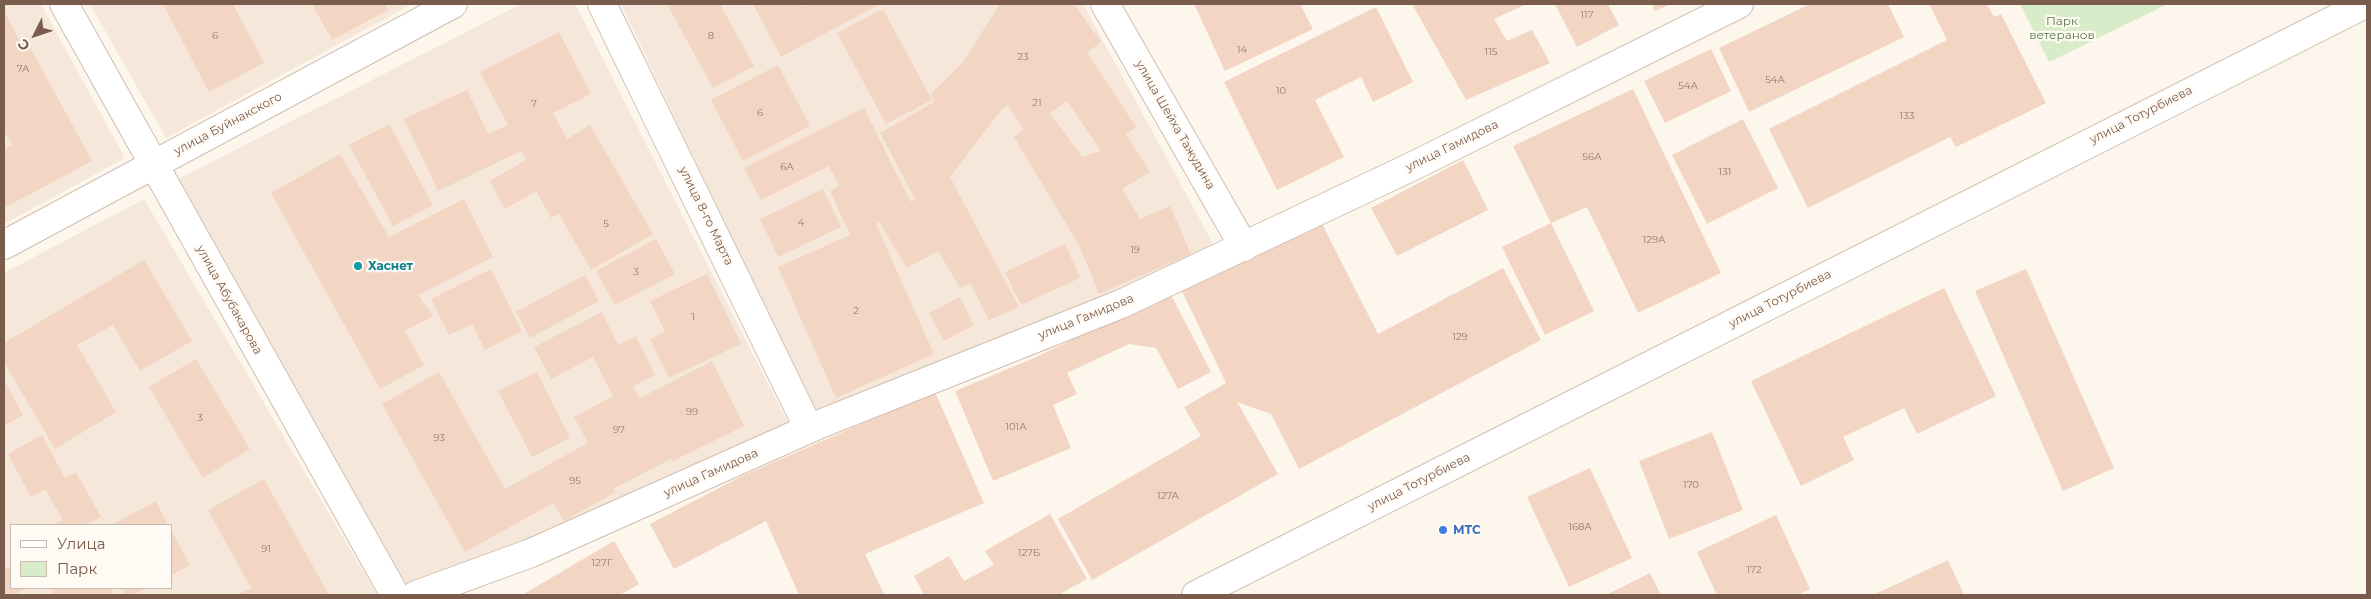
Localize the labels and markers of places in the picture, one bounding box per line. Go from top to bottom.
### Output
place label: Хаснет [368,259,413,273]
marker: Хаснет [352,260,364,272]
place label: МТС [1453,523,1481,537]
marker: МТС [1437,524,1449,536]

